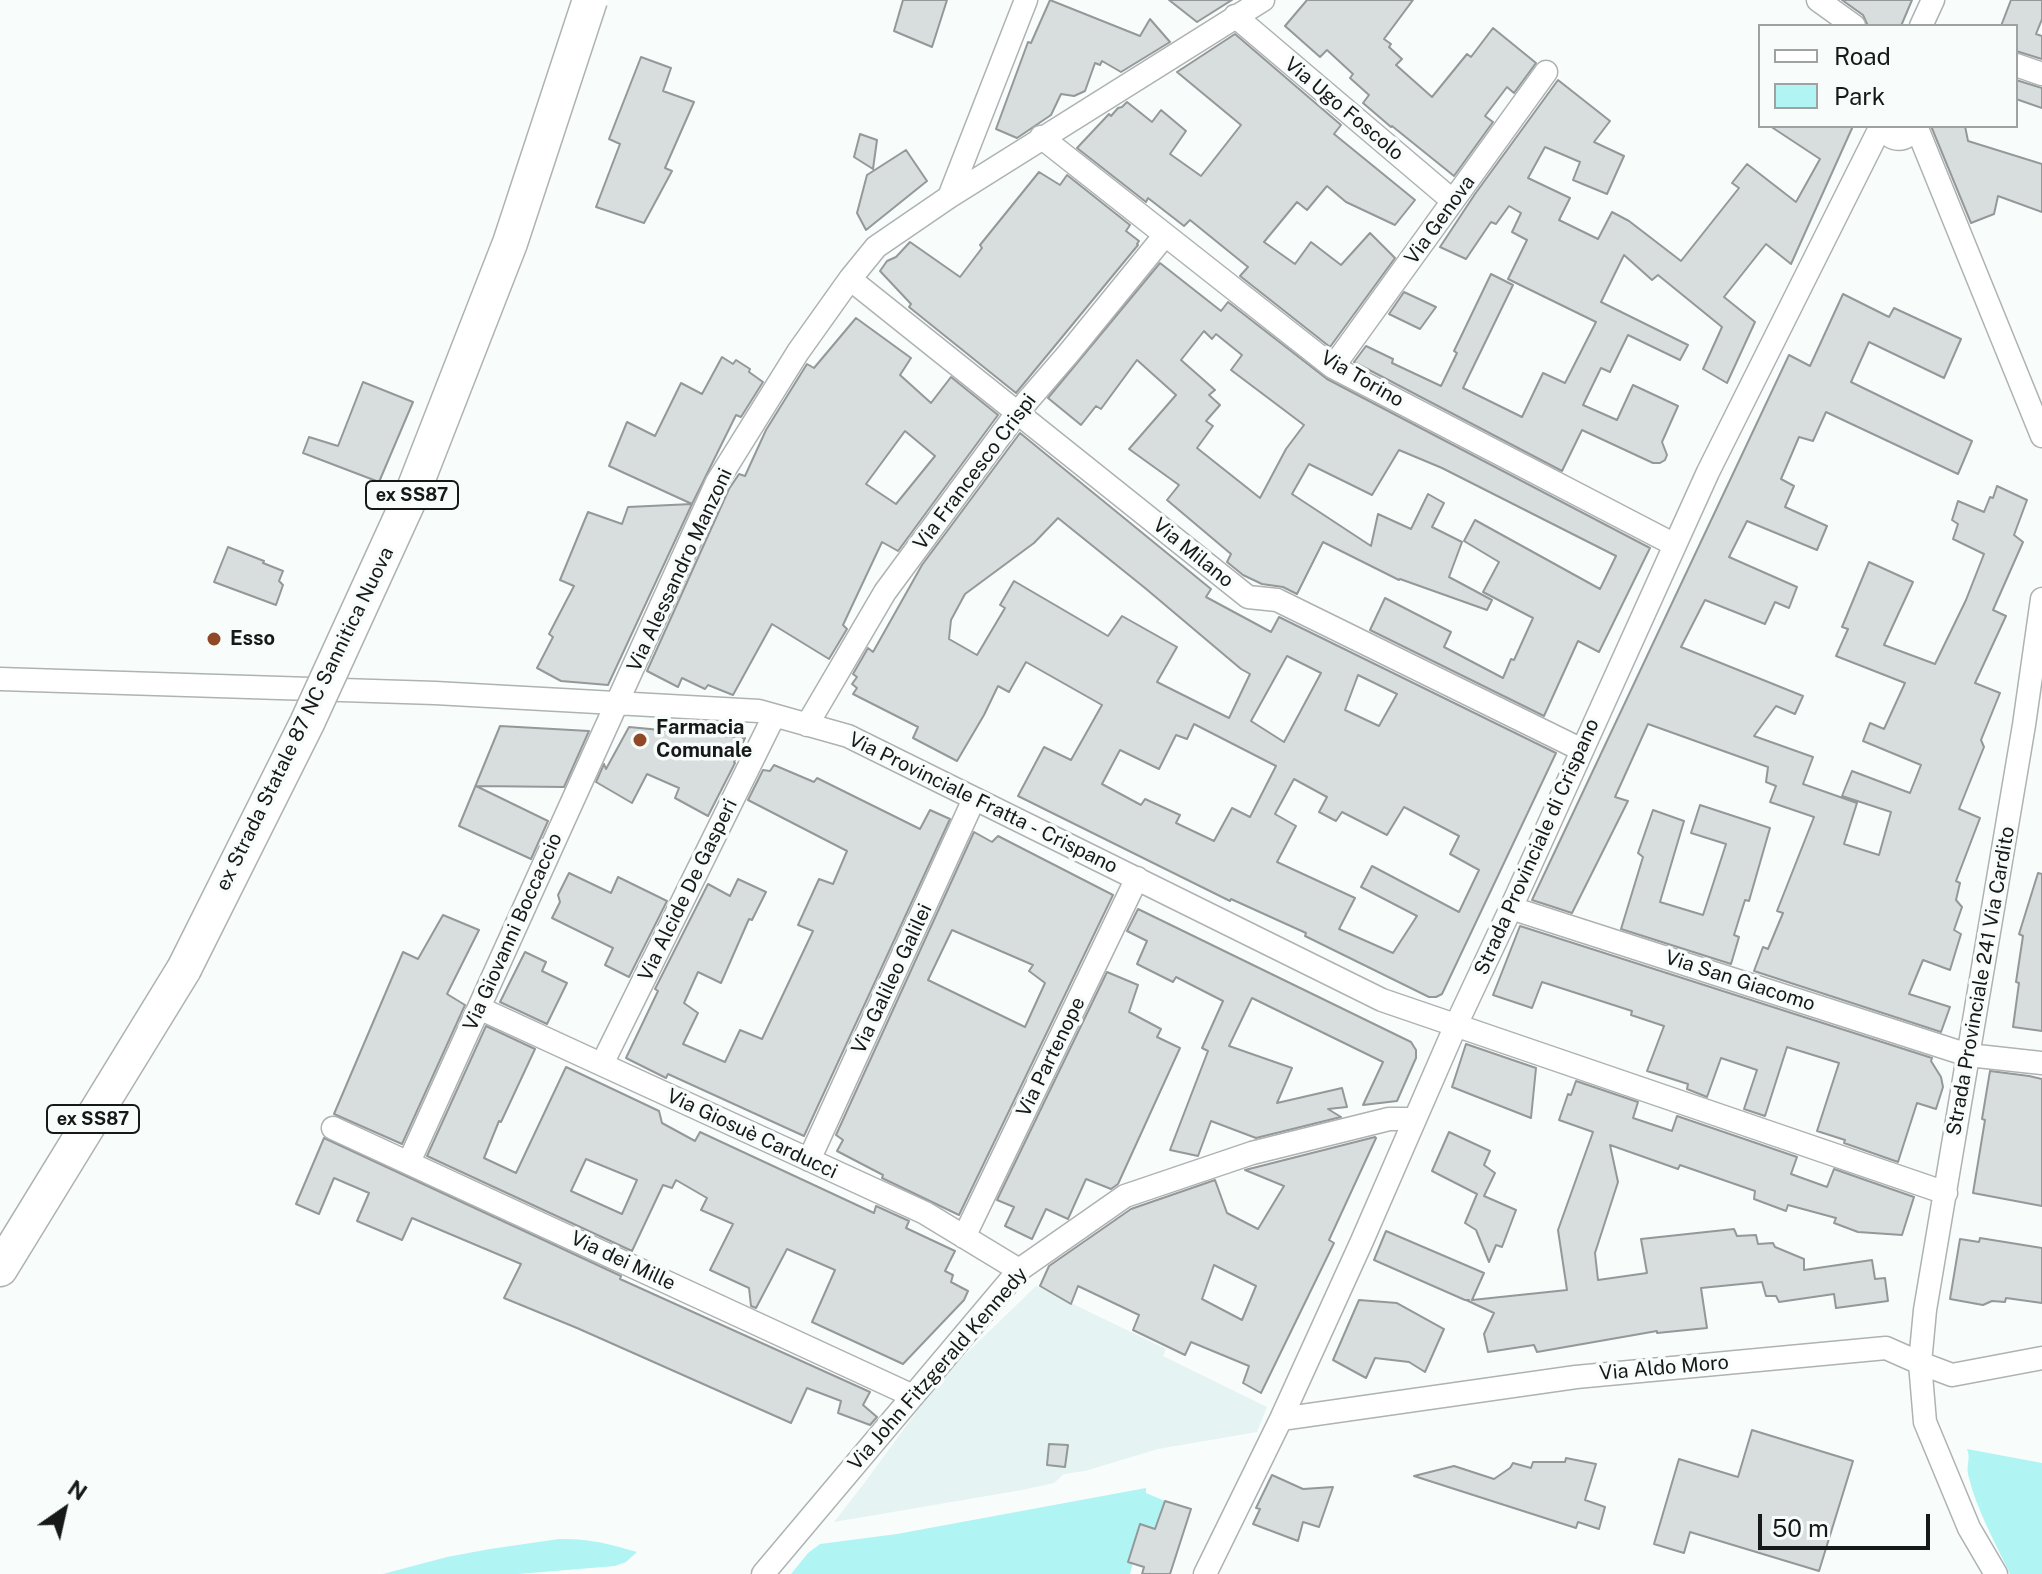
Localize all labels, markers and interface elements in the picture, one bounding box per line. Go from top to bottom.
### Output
legend [1758,24,2018,128]
text: Road [1834,42,1891,70]
street label: Via Ugo Foscolo [1280,52,1408,166]
text: Park [1834,82,1885,110]
street label: Via Genova [1400,171,1480,269]
street label: Via Torino [1316,346,1408,412]
street label: Via Francesco Crispi [909,389,1041,555]
street label: Via Alessandro Manzoni [622,465,738,675]
road number: ex SS87 [366,481,458,509]
street label: Via Milano [1148,513,1238,593]
street label: ex Strada Statale 87 NC Sannitica Nuova [211,543,399,895]
place label: Esso [230,627,275,651]
marker: Esso [205,630,223,648]
street label: Strada Provinciale di Crispano [1469,715,1605,979]
place label: Farmacia Comunale [656,716,752,763]
street label: Via Provinciale Fratta - Crispano [845,727,1121,879]
marker: Farmacia Comunale [631,731,649,749]
street label: Via Alcide De Gasperi [633,795,743,985]
street label: Strada Provinciale 241 Via Cardito [1942,824,2020,1138]
street label: Via Giovanni Boccaccio [459,829,567,1035]
street label: Via Galileo Galilei [847,900,937,1058]
street label: Via San Giacomo [1662,945,1818,1017]
street label: Via Partenope [1012,993,1090,1121]
street label: Via Giosuè Carducci [663,1084,841,1184]
road number: ex SS87 [47,1105,139,1133]
street label: Via dei Mille [567,1226,679,1296]
street label: Via John Fitzgerald Kennedy [843,1263,1033,1475]
street label: Via Aldo Moro [1598,1350,1730,1386]
north arrow [24,1470,104,1550]
text: N [63,1475,92,1506]
scale bar [1762,1498,1934,1548]
text: 50 m [1772,1514,1829,1542]

